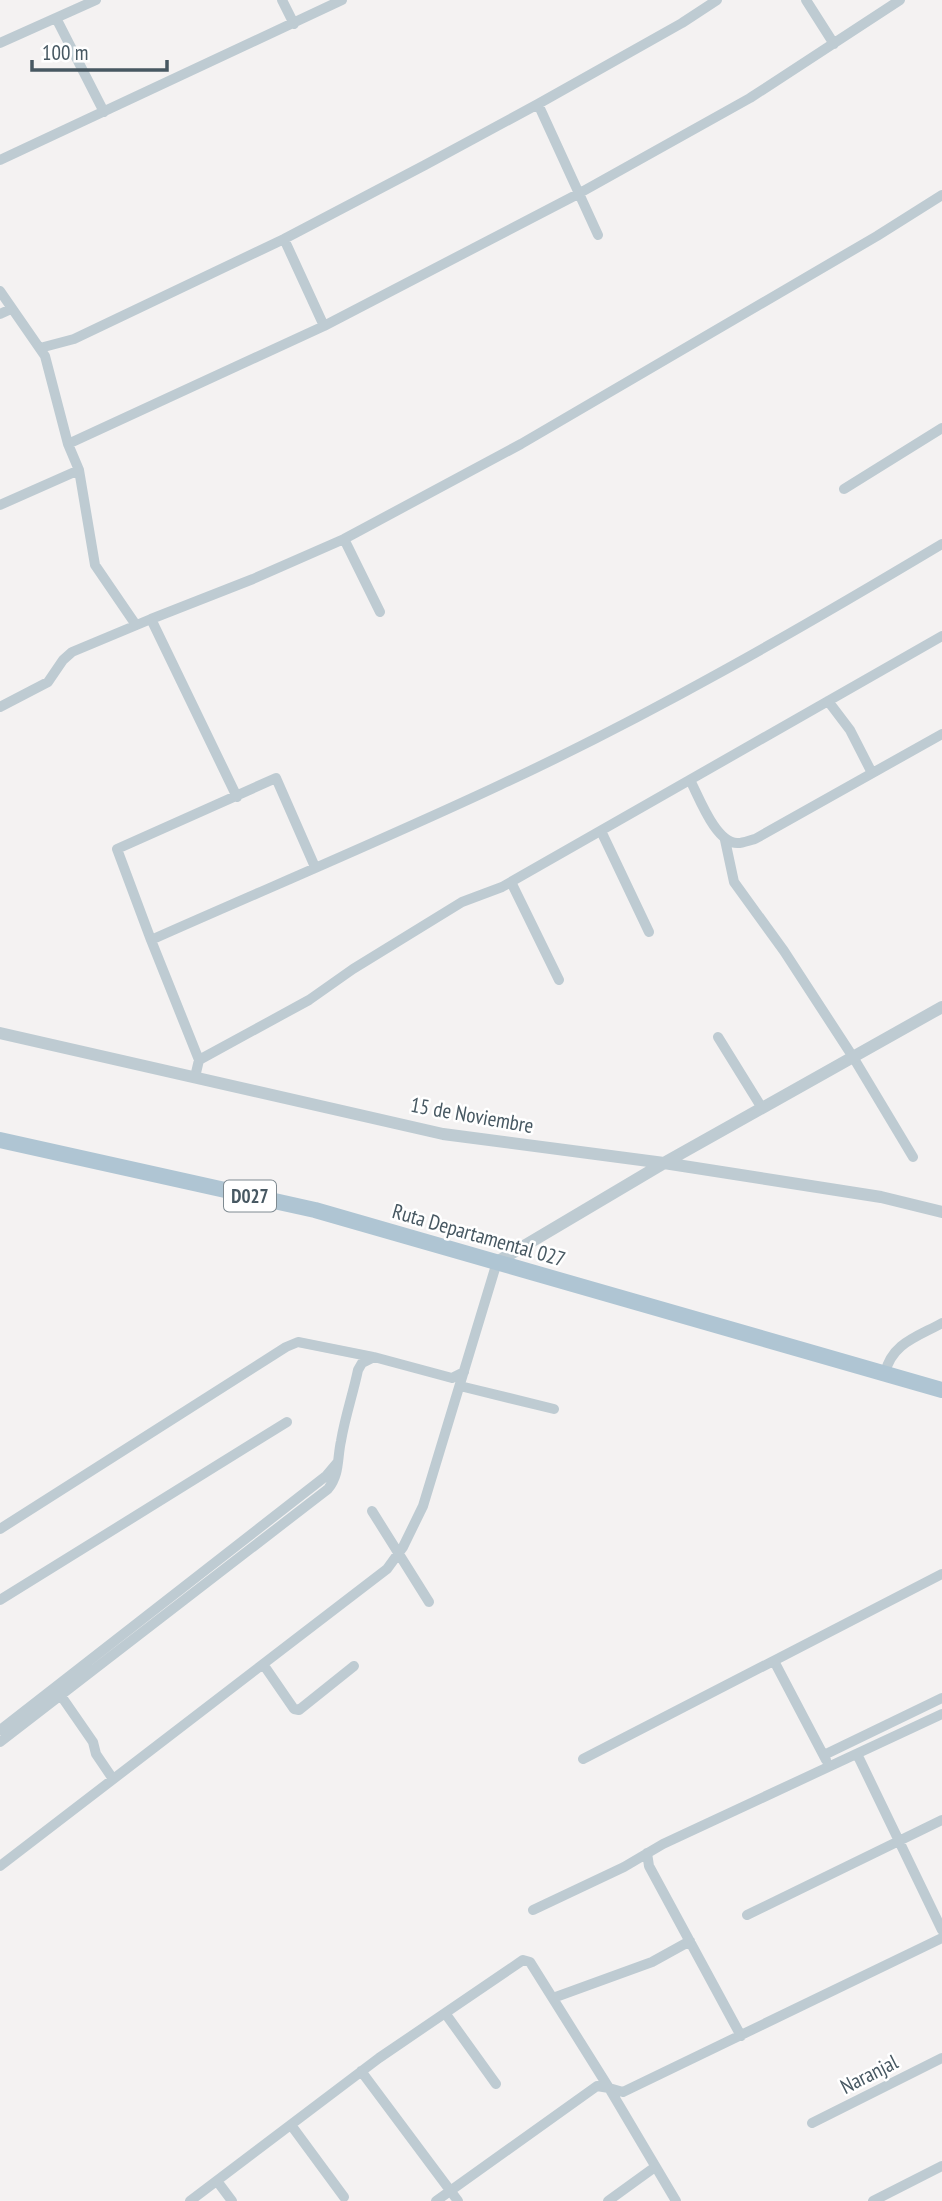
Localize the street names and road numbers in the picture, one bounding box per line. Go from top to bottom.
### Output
street label: 15 de Noviembre [408,1091,536,1139]
road number: D027 [224,1180,276,1212]
street label: Ruta Departamental 027 [389,1197,569,1273]
street label: Naranjal [836,2048,902,2100]

